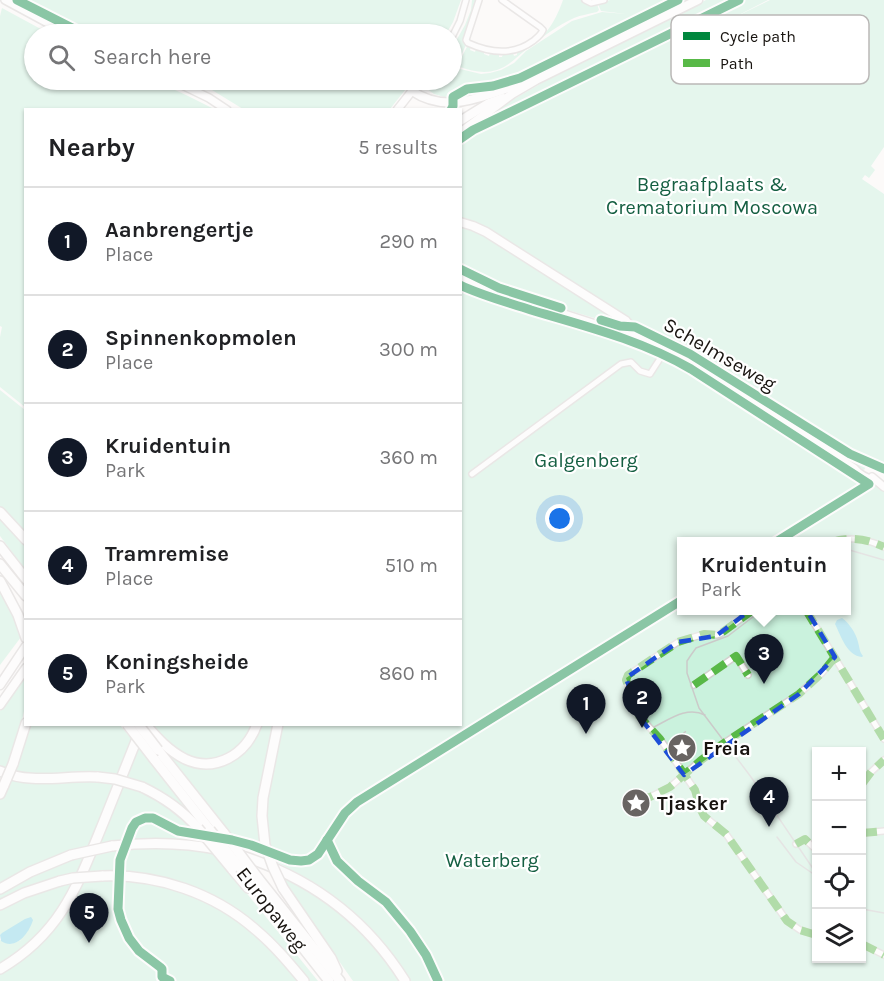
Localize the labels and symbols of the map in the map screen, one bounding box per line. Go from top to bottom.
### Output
legend [671,15,869,84]
text: Cycle path [720,27,796,46]
text: Path [720,54,753,73]
park label: Begraafplaats & Crematorium Moscowa [606,173,818,219]
street label: Schelmseweg [659,313,780,396]
park label: Galgenberg [534,449,638,472]
your location [545,504,574,533]
pin: 3 [744,634,783,684]
pin: 2 [622,678,662,728]
pin: 1 [566,684,606,734]
place icon: Freia [666,732,698,764]
place label: Freia [703,737,751,760]
pin: 4 [750,778,788,827]
place icon: Tjasker [620,787,652,819]
place label: Tjasker [657,792,727,815]
park label: Waterberg [445,849,539,872]
street label: Europaweg [232,863,312,956]
pin: 5 [70,894,109,943]

